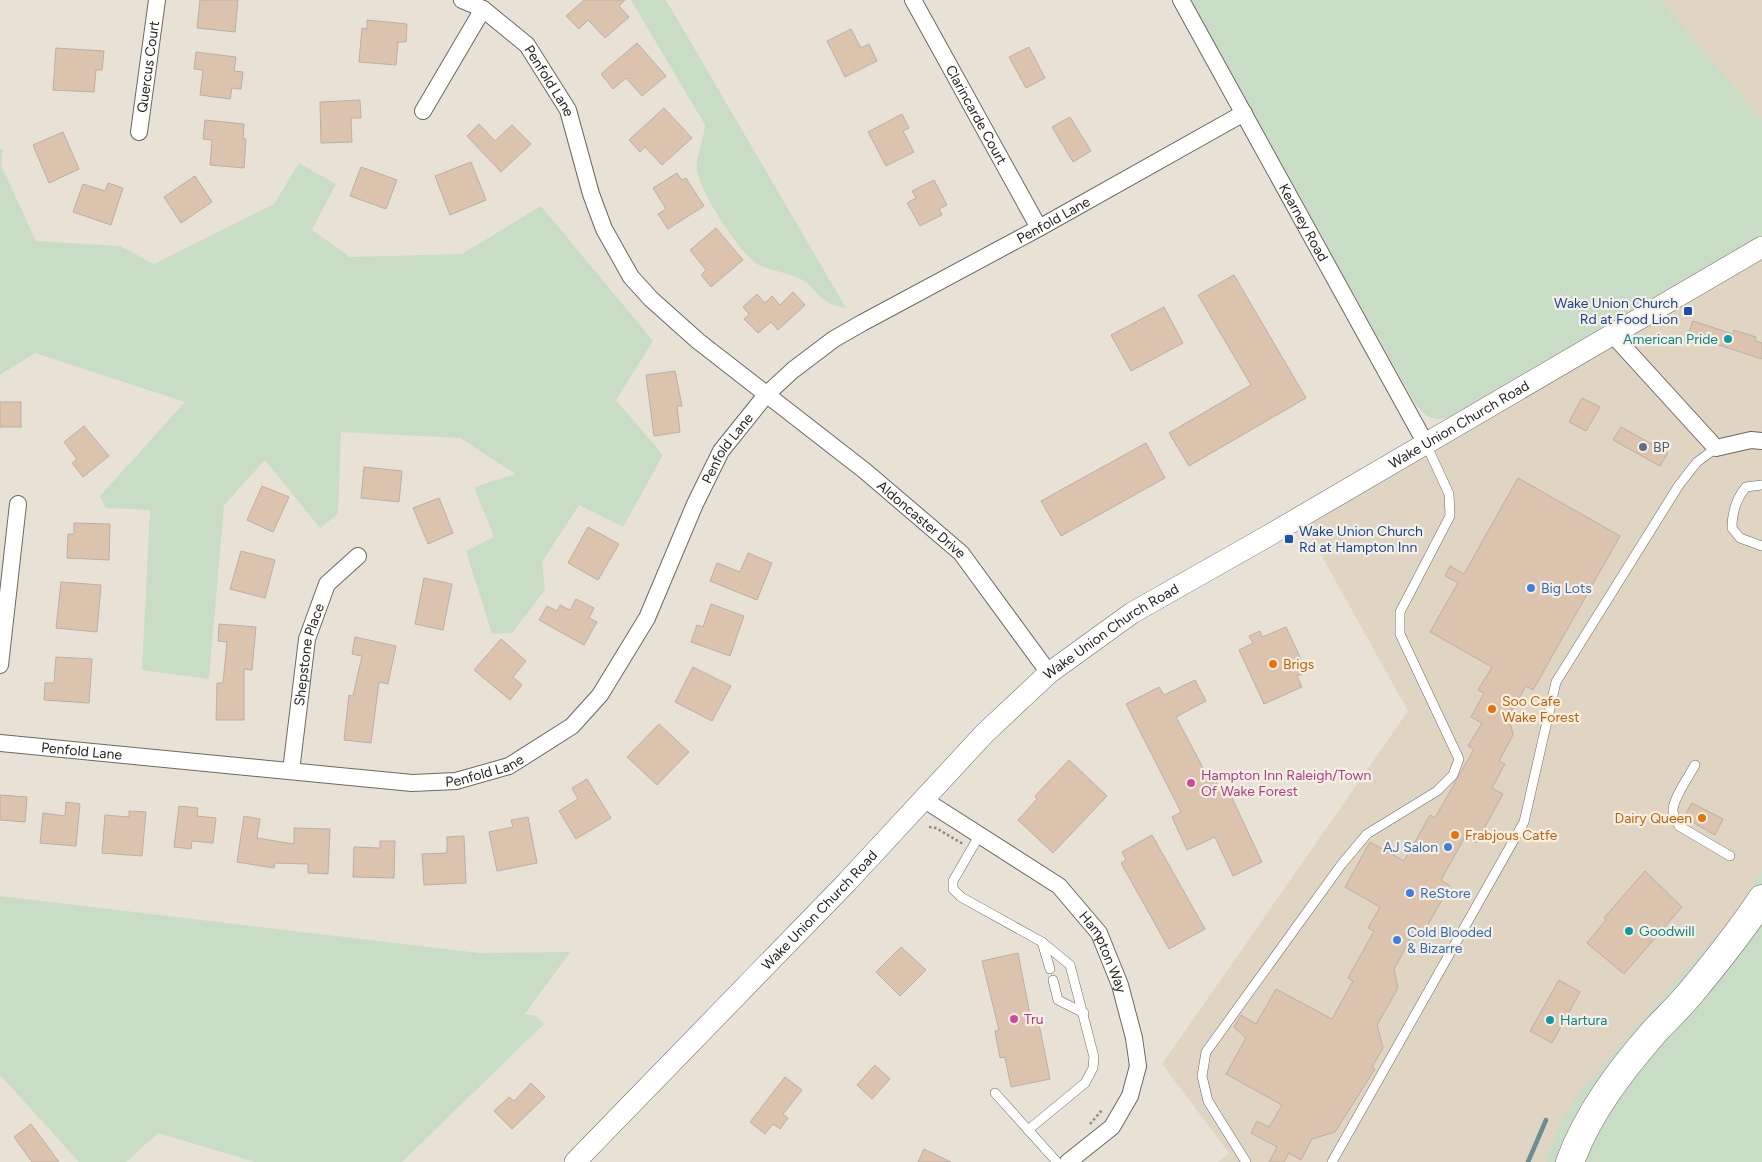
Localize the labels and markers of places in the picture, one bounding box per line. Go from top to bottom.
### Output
place label: Wake Union Church Rd at Food Lion [1554,295,1678,328]
marker: Wake Union Church Rd at Food Lion [1682,305,1694,317]
place label: American Pride [1623,331,1718,348]
marker: American Pride [1722,333,1734,345]
place label: BP [1653,439,1670,456]
marker: BP [1637,441,1649,453]
place label: Wake Union Church Rd at Hampton Inn [1299,523,1423,556]
marker: Wake Union Church Rd at Hampton Inn [1283,533,1295,545]
place label: Big Lots [1541,580,1592,597]
marker: Big Lots [1525,582,1537,594]
place label: Brigs [1283,656,1314,673]
marker: Brigs [1267,658,1279,670]
place label: Soo Cafe Wake Forest [1502,693,1580,726]
marker: Soo Cafe Wake Forest [1486,703,1498,715]
place label: Hampton Inn Raleigh/Town Of Wake Forest [1201,767,1371,800]
marker: Hampton Inn Raleigh/Town Of Wake Forest [1185,777,1197,789]
place label: Dairy Queen [1615,810,1692,827]
marker: Dairy Queen [1696,812,1708,824]
place label: Frabjous Catfe [1465,827,1558,844]
marker: Frabjous Catfe [1449,829,1461,841]
place label: AJ Salon [1383,839,1438,856]
marker: AJ Salon [1442,841,1454,853]
place label: ReStore [1420,885,1471,902]
marker: ReStore [1404,887,1416,899]
place label: Goodwill [1639,923,1694,940]
place label: Cold Blooded & Bizarre [1407,924,1492,957]
marker: Goodwill [1623,925,1635,937]
marker: Cold Blooded & Bizarre [1391,934,1403,946]
place label: Tru [1024,1011,1044,1028]
place label: Hartura [1560,1012,1607,1029]
marker: Tru [1008,1013,1020,1025]
marker: Hartura [1544,1014,1556,1026]

